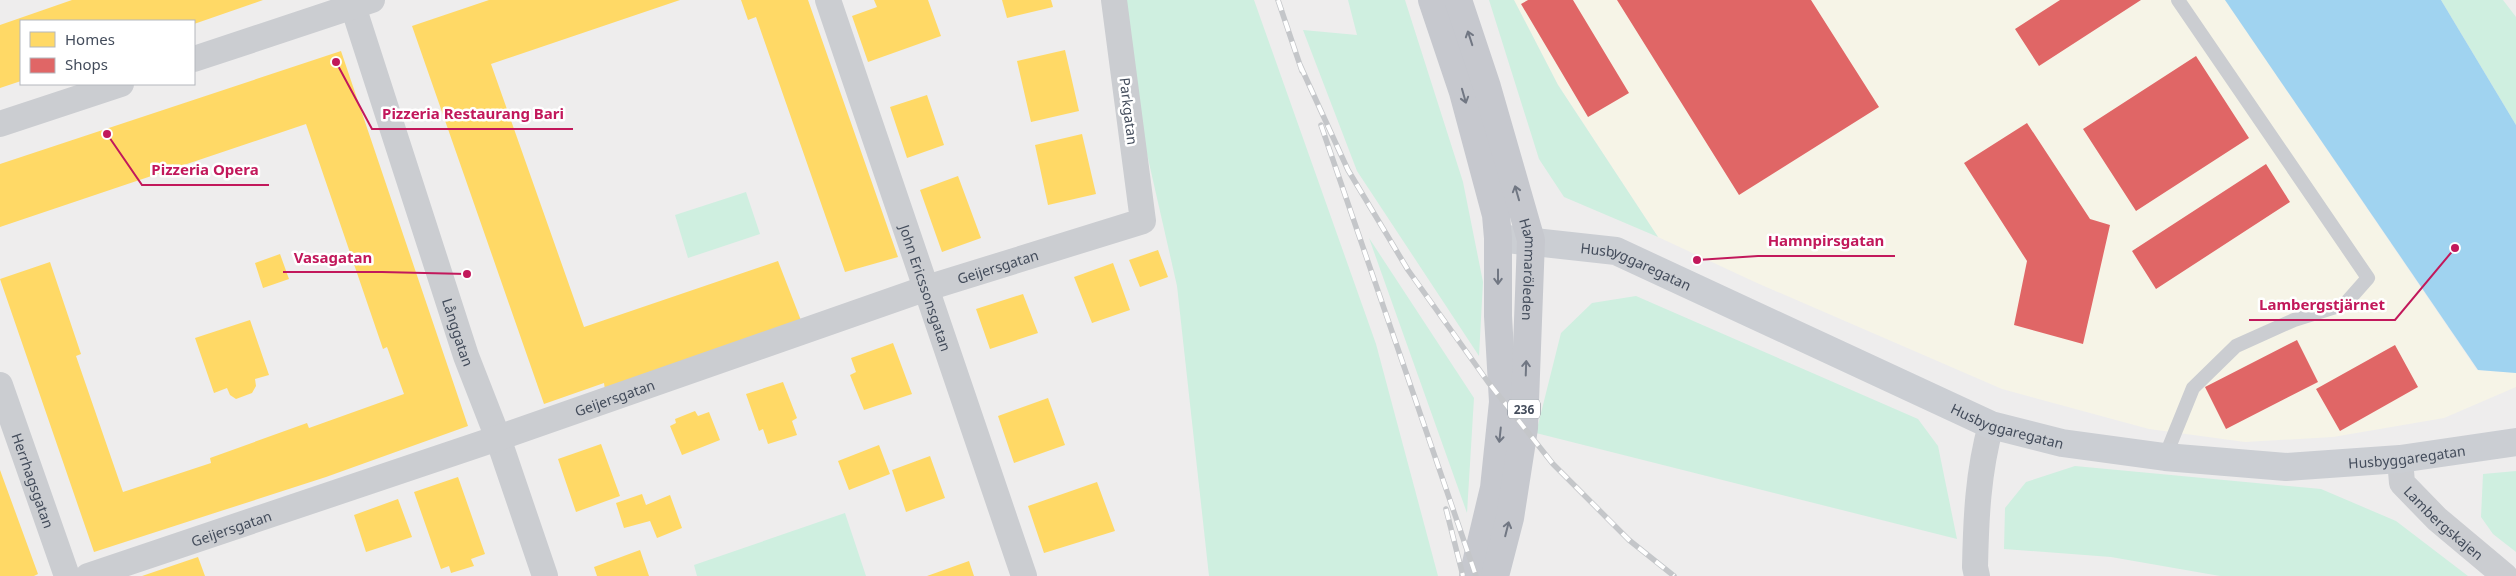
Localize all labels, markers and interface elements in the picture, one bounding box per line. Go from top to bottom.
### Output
legend [20,20,195,85]
text: Homes [65,29,115,49]
one-way arrow [1465,30,1474,46]
text: Shops [65,54,108,74]
street label: Parkgatan [1115,76,1143,146]
one-way arrow [1459,88,1469,104]
callout: Pizzeria Restaurang Bari [372,99,573,129]
text: Pizzeria Restaurang Bari [382,103,564,123]
callout: Pizzeria Opera [142,155,269,185]
text: Pizzeria Opera [151,159,259,179]
one-way arrow [1512,186,1522,202]
street label: Hammaröleden [1516,216,1541,321]
street label: John Ericssonsgatan [895,220,956,354]
callout: Hamnpirsgatan [1758,226,1895,256]
text: Hamnpirsgatan [1768,230,1884,250]
street label: Husbyggaregatan [1580,238,1695,294]
callout: Vasagatan [283,242,382,272]
street label: Geijersgatan [955,245,1040,288]
text: Vasagatan [294,247,372,267]
one-way arrow [1493,268,1503,285]
callout: Lambergstjärnet [2249,290,2395,320]
text: Lambergstjärnet [2259,294,2385,314]
street label: Långgatan [438,296,479,369]
one-way arrow [1521,360,1531,376]
street label: Geijersgatan [572,374,657,420]
street label: Husbyggaregatan [1948,398,2066,453]
road number: 236 [1508,399,1540,418]
one-way arrow [1495,426,1505,442]
street label: Herrhagsgatan [8,430,59,531]
street label: Husbyggaregatan [2348,440,2467,472]
street label: Lambergskajen [2400,482,2488,564]
street label: Geijersgatan [188,505,274,550]
one-way arrow [1503,521,1512,537]

